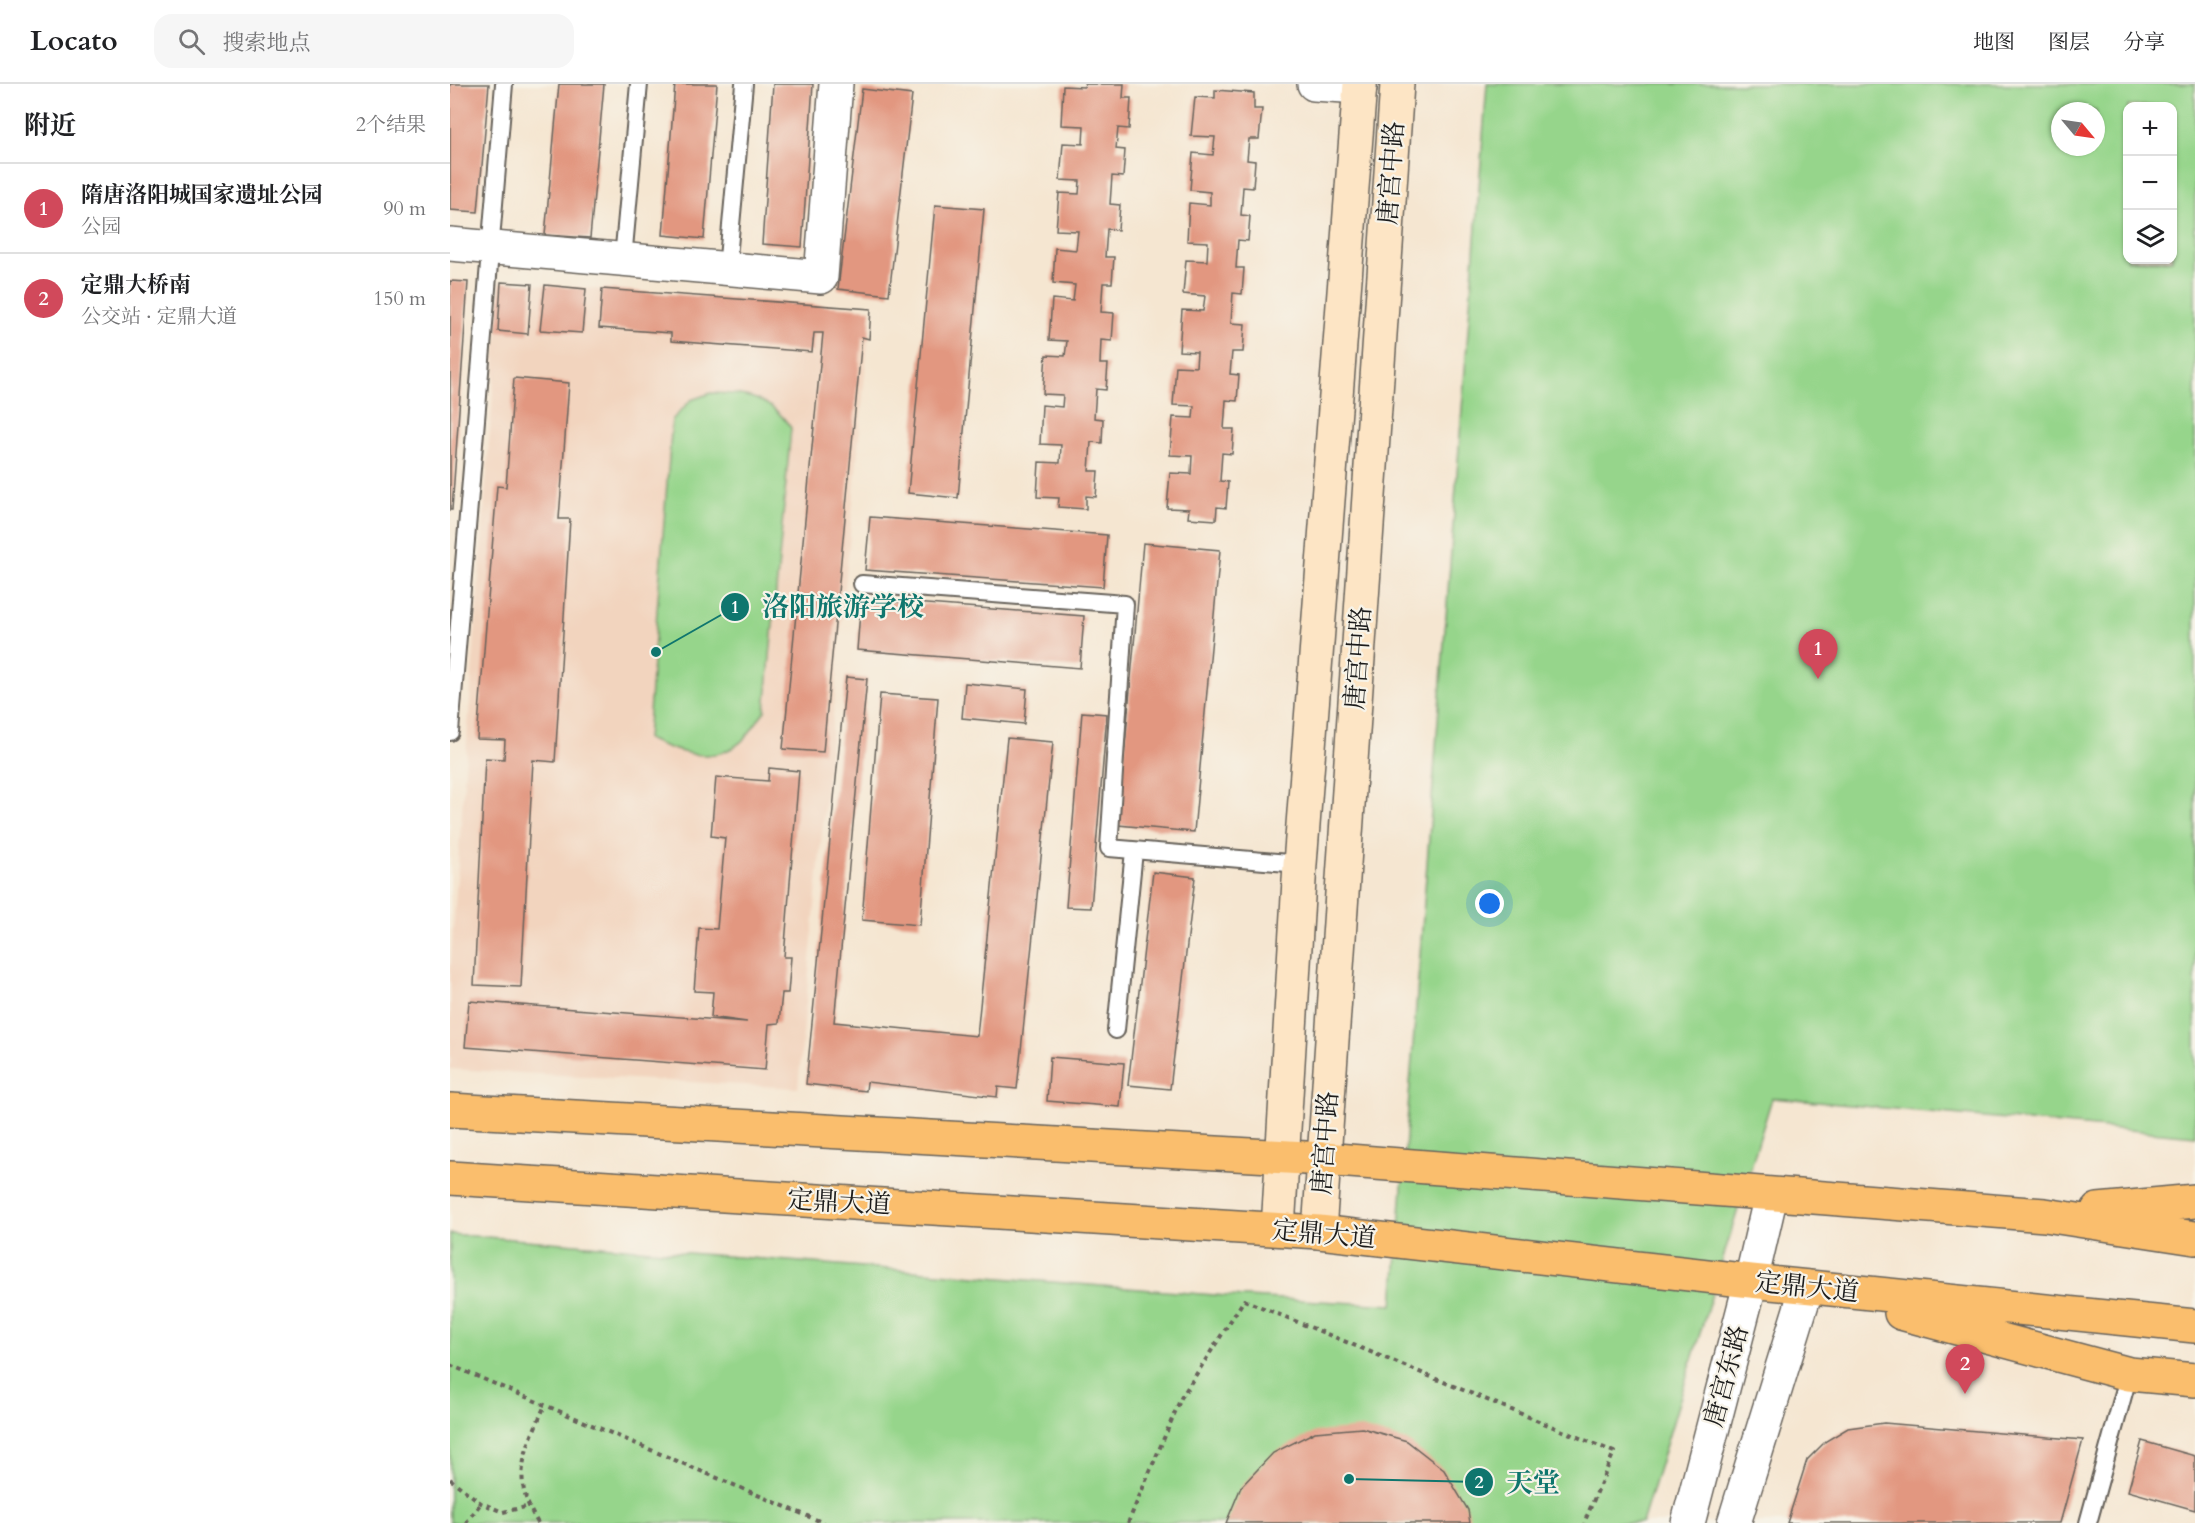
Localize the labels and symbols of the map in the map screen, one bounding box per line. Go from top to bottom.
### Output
north arrow [2051,102,2105,156]
street label: 唐宫中路 [1370,120,1412,226]
callout: 洛阳旅游学校 [720,584,936,629]
text: 洛阳旅游学校 [762,589,924,626]
text: 1 [730,595,740,620]
street label: 唐宫中路 [1337,605,1379,711]
pin: 1 [1798,630,1838,679]
your location [1475,889,1504,918]
street label: 唐宫中路 [1304,1090,1346,1196]
street label: 定鼎大道 [786,1182,892,1222]
street label: 定鼎大道 [1271,1212,1377,1256]
street label: 定鼎大道 [1753,1264,1861,1310]
street label: 唐宫东路 [1696,1321,1756,1431]
pin: 2 [1946,1344,1984,1394]
callout: 天堂 [1464,1460,1572,1505]
text: 天堂 [1506,1465,1560,1502]
text: 2 [1474,1470,1484,1495]

